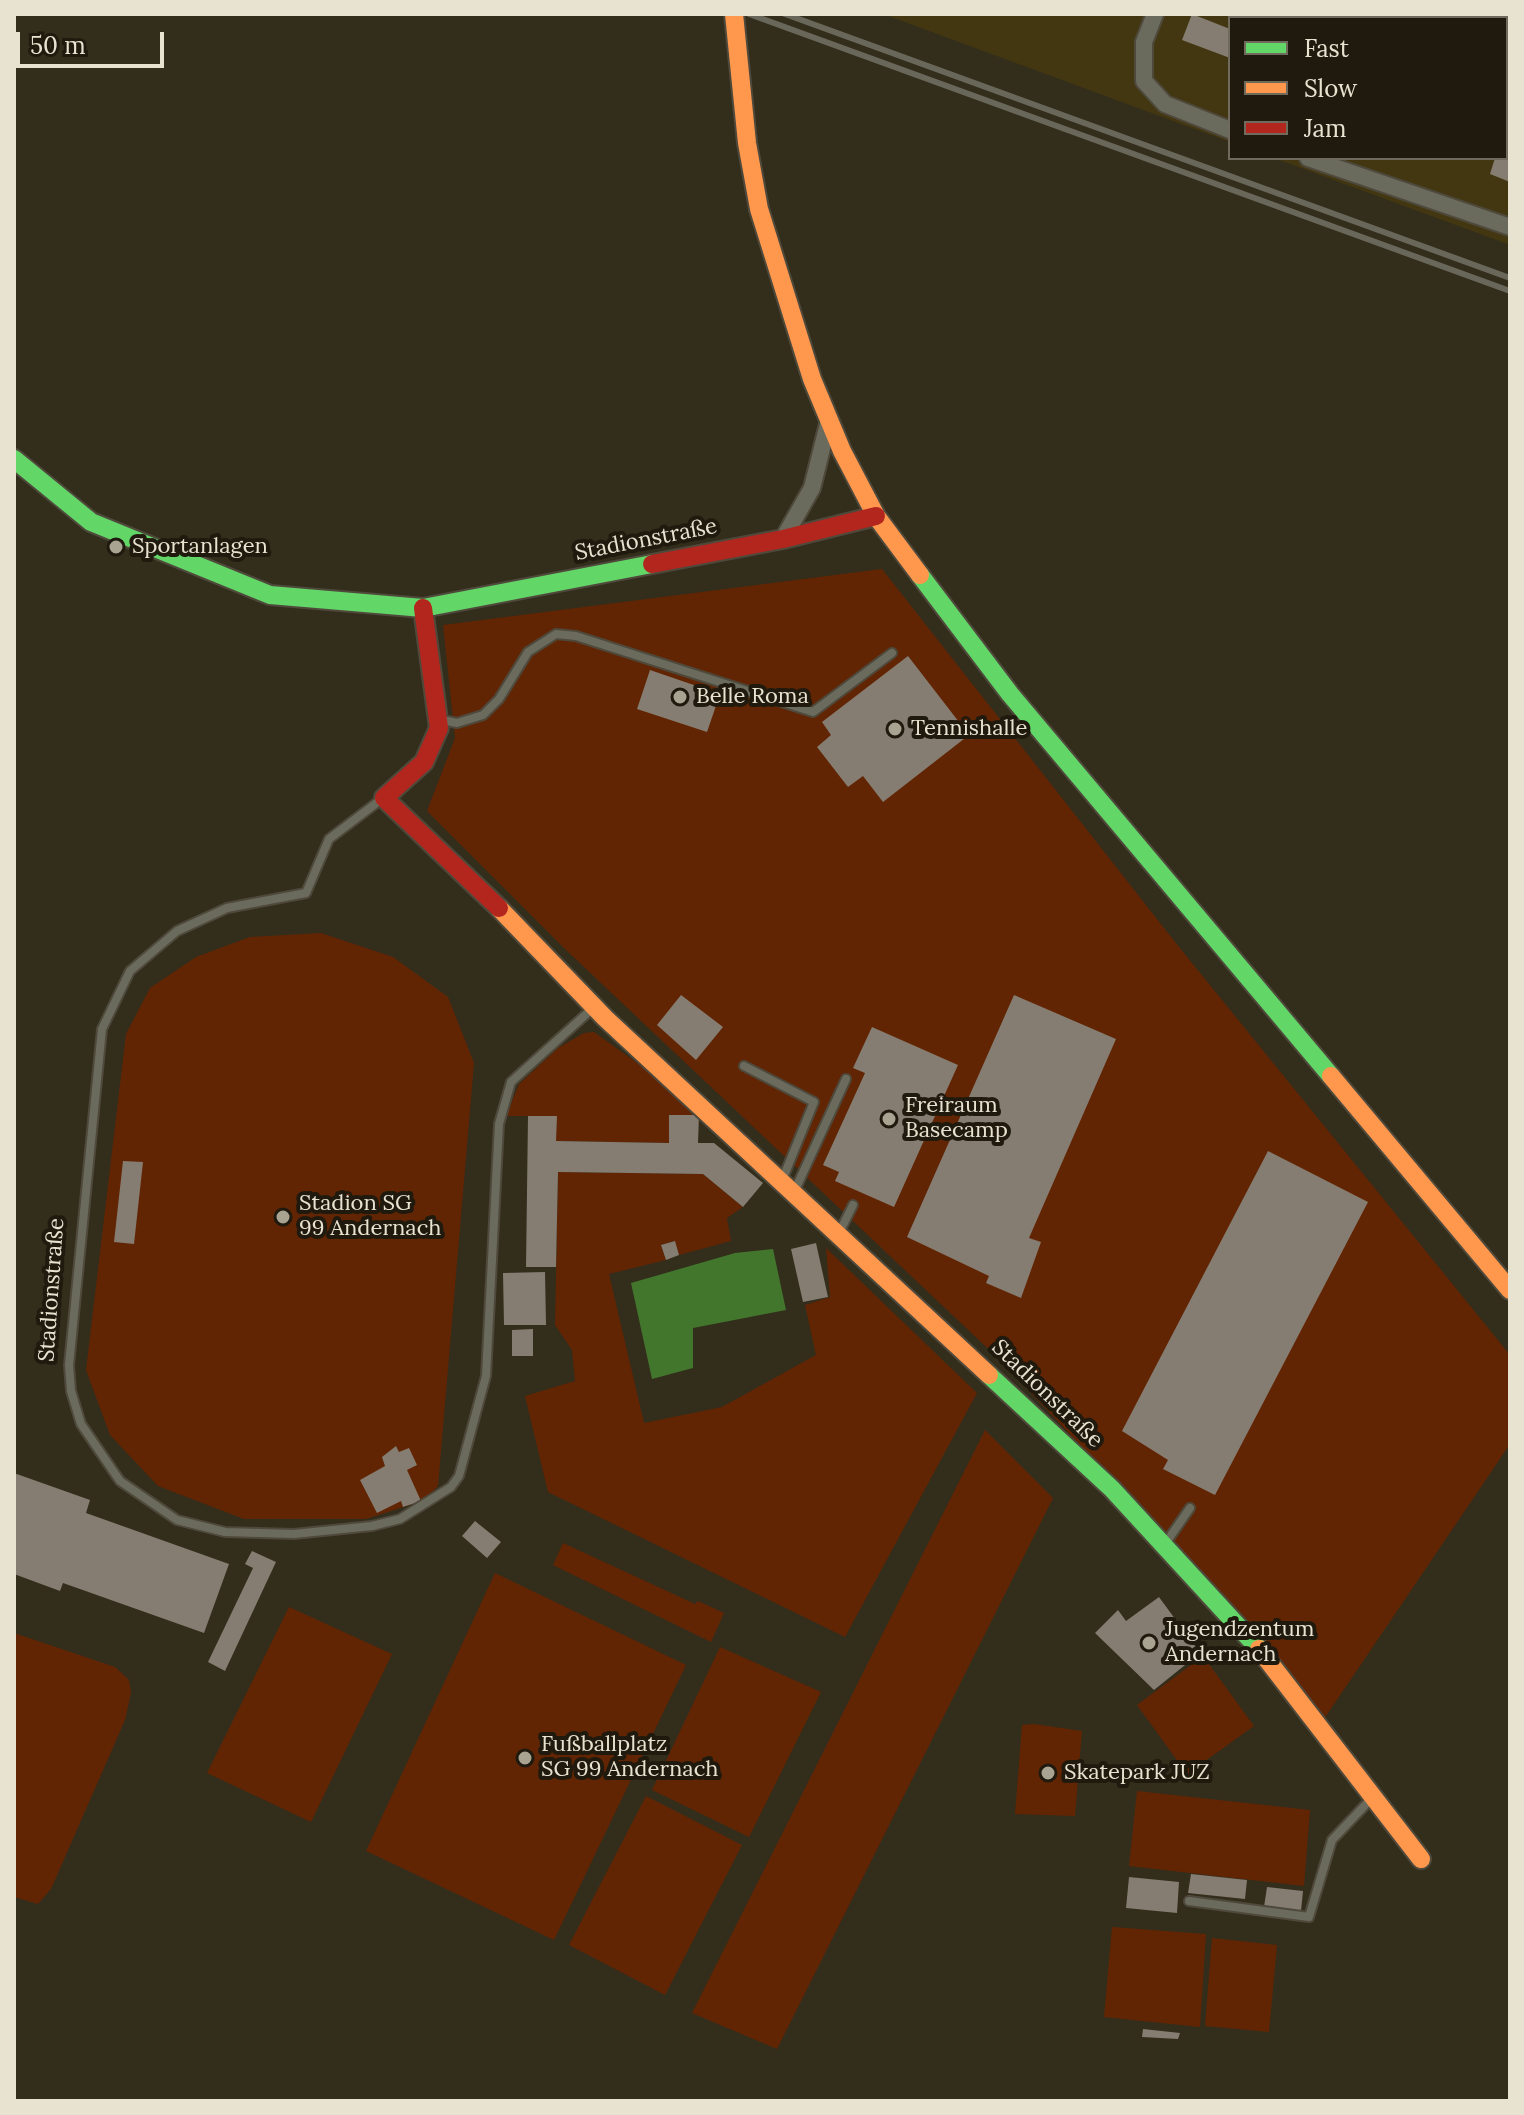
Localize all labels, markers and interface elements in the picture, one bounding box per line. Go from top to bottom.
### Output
scale bar [20,16,168,66]
legend [1228,16,1508,160]
text: 50 m [30,30,86,61]
text: Fast [1304,33,1349,64]
text: Slow [1304,73,1357,104]
text: Jam [1304,113,1346,144]
street label: Stadionstraße [573,513,719,567]
place label: Sportanlagen [132,534,268,560]
marker: Sportanlagen [107,538,125,556]
place label: Belle Roma [696,684,809,710]
marker: Belle Roma [671,688,689,706]
place label: Tennishalle [911,716,1027,742]
marker: Tennishalle [886,720,904,738]
place label: Freiraum Basecamp [905,1093,1008,1144]
marker: Freiraum Basecamp [880,1110,898,1128]
place label: Stadion SG 99 Andernach [299,1191,442,1242]
marker: Stadion SG 99 Andernach [274,1208,292,1226]
street label: Stadionstraße [34,1217,70,1363]
street label: Stadionstraße [986,1334,1108,1454]
place label: Jugendzentum Andernach [1165,1617,1314,1668]
marker: Jugendzentum Andernach [1140,1634,1158,1652]
place label: Fußballplatz SG 99 Andernach [541,1732,719,1784]
marker: Fußballplatz SG 99 Andernach [516,1749,534,1767]
place label: Skatepark JUZ [1064,1760,1210,1786]
marker: Skatepark JUZ [1039,1764,1057,1782]

